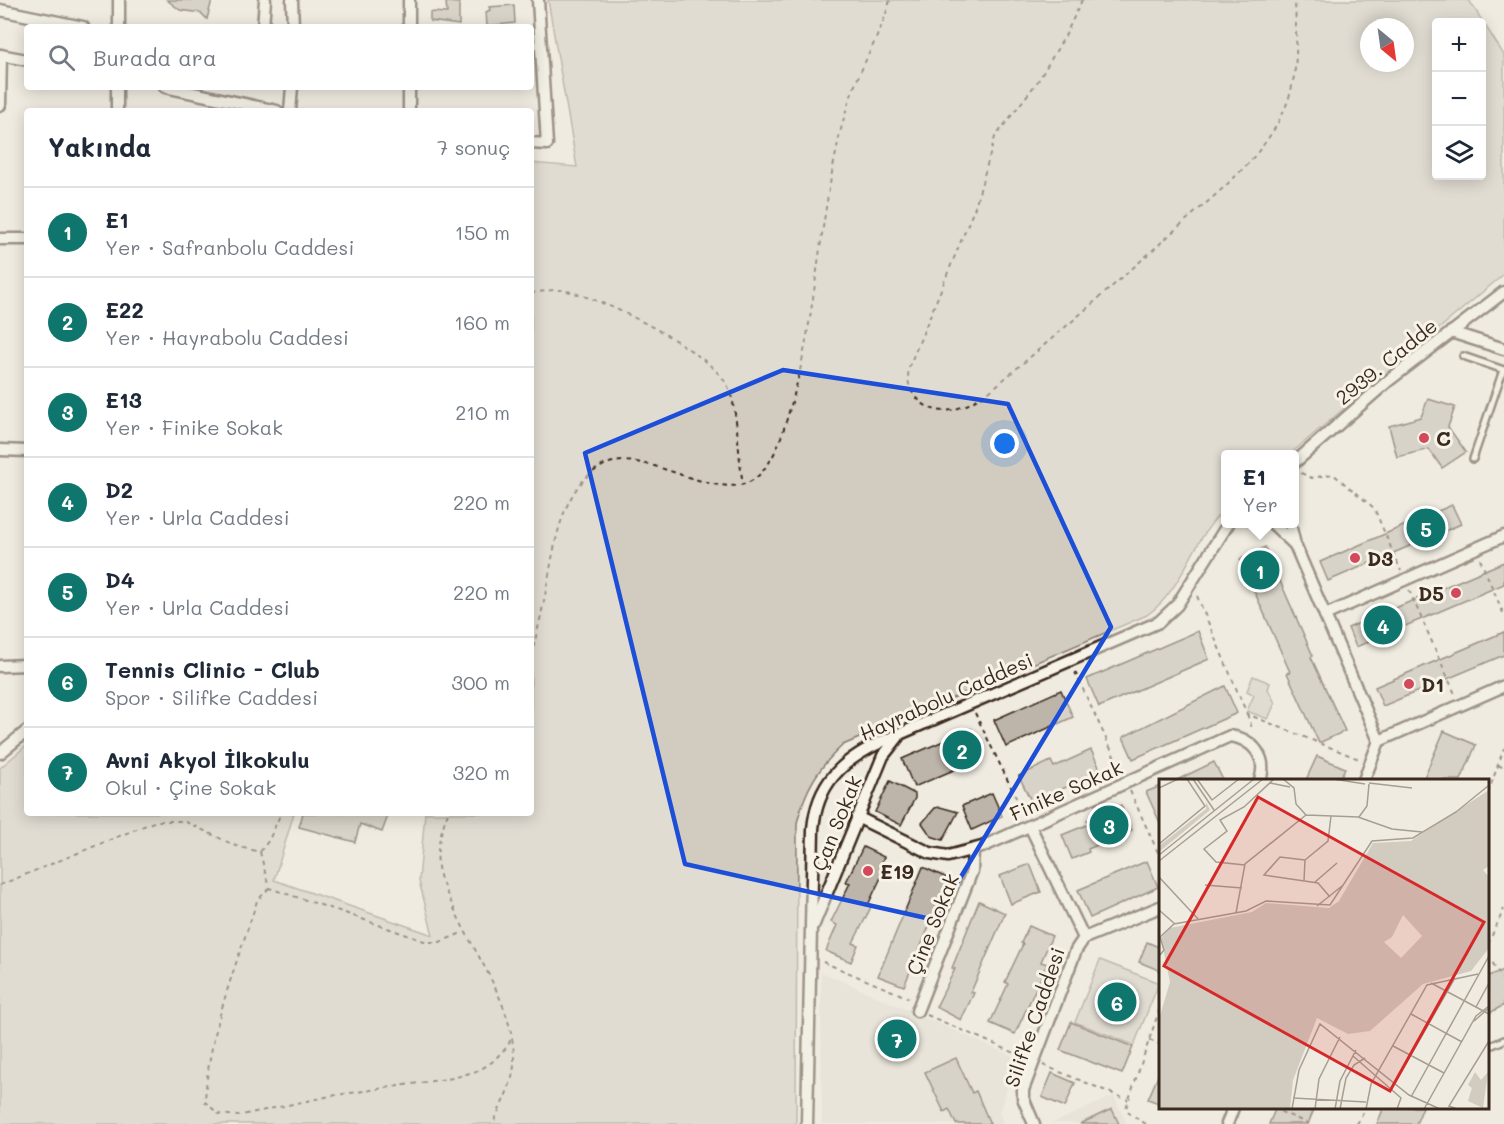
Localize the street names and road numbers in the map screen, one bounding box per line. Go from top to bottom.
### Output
street label: 2939. Cadde [1330,312,1442,410]
street label: Hayrabolu Caddesi [855,646,1037,746]
street label: Finike Sokak [1006,754,1126,826]
street label: Çan Sokak [805,771,867,875]
street label: Çine Sokak [900,869,964,979]
street label: Silifke Caddesi [998,944,1070,1090]

